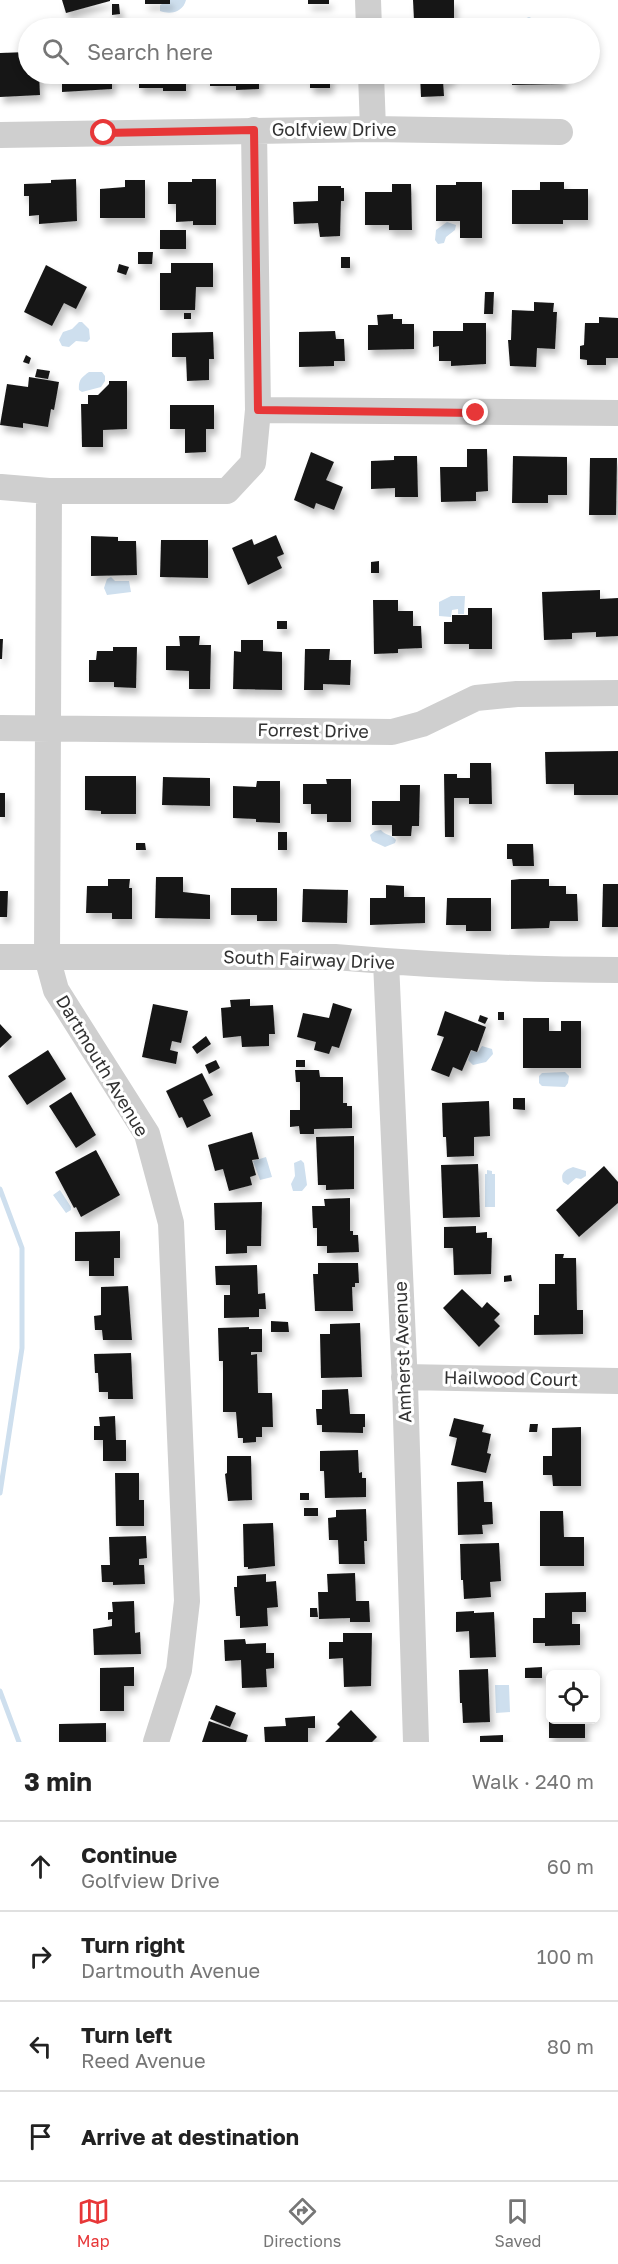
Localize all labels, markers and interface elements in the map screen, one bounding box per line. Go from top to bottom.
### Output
search box [18,18,600,84]
icon: search [39,35,72,68]
text: Search here [87,38,213,65]
street label: Golfview Drive [272,118,396,140]
route start [90,119,116,145]
route end [462,399,488,425]
street label: Forrest Drive [257,718,369,742]
street label: South Fairway Drive [223,945,395,973]
street label: Dartmouth Avenue [52,991,154,1140]
street label: Amherst Avenue [389,1281,415,1423]
street label: Hailwood Court [444,1366,578,1390]
map controls [546,1670,600,1724]
button: locate [546,1670,600,1724]
text: 3 min [24,1766,92,1797]
text: Walk · 240 m [472,1769,594,1793]
text: Continue [81,1841,177,1868]
icon: ahead [24,1850,57,1883]
text: 60 m [547,1854,594,1878]
text: Golfview Drive [81,1868,220,1892]
text: Turn right [81,1931,185,1958]
icon: right [24,1940,57,1973]
text: 100 m [537,1944,594,1968]
text: Dartmouth Avenue [81,1958,260,1982]
text: Turn left [81,2021,172,2048]
icon: left [24,2030,57,2063]
text: 80 m [547,2034,594,2058]
text: Reed Avenue [81,2048,206,2072]
icon: arrive [24,2120,57,2153]
text: Arrive at destination [81,2123,299,2150]
tab: Map [77,2195,110,2251]
tab: Directions [263,2195,341,2251]
tab: Saved [495,2195,541,2251]

